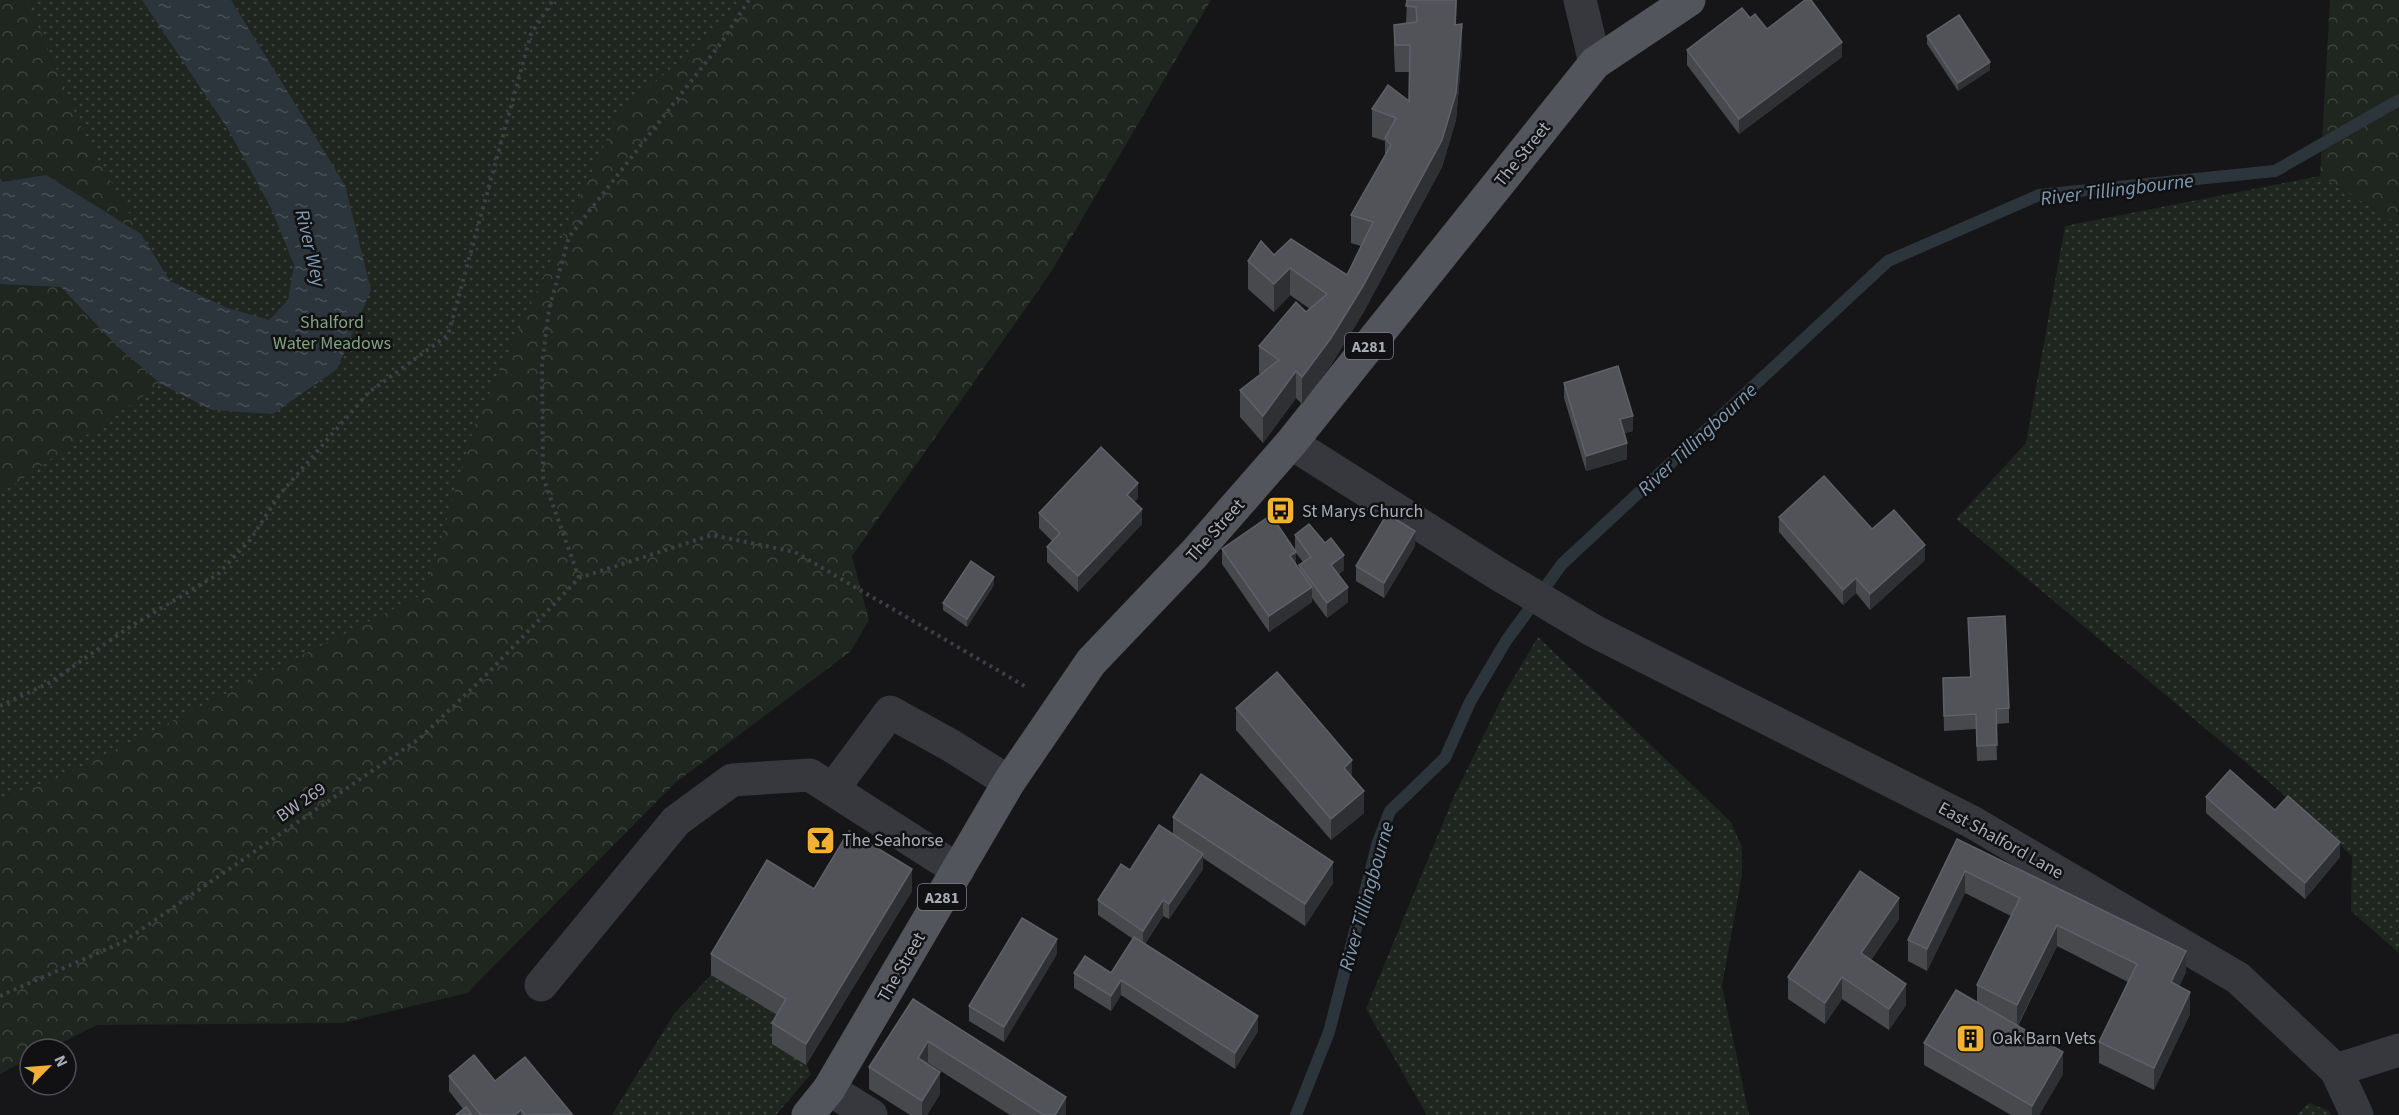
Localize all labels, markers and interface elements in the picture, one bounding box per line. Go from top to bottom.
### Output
street label: The Street [1488,116,1556,192]
water label: River Tillingbourne [2039,167,2195,213]
water label: River Wey [288,207,333,291]
park label: Shalford Water Meadows [273,310,391,356]
road number: A281 [1345,333,1393,359]
water label: River Tillingbourne [1632,377,1764,503]
street label: The Street [1180,493,1250,567]
bus stop icon: St Marys Church [1265,495,1297,527]
place label: St Marys Church [1302,499,1423,524]
street label: BW 269 [271,777,331,828]
street label: East Shalford Lane [1934,796,2068,885]
water label: River Tillingbourne [1332,818,1402,974]
bar icon: The Seahorse [805,824,837,856]
place label: The Seahorse [842,828,944,853]
road number: A281 [918,884,966,910]
street label: The Street [871,928,932,1007]
building icon: Oak Barn Vets [1955,1022,1987,1054]
place label: Oak Barn Vets [1992,1026,2096,1051]
north arrow [18,1037,78,1097]
text: N [48,1052,73,1071]

